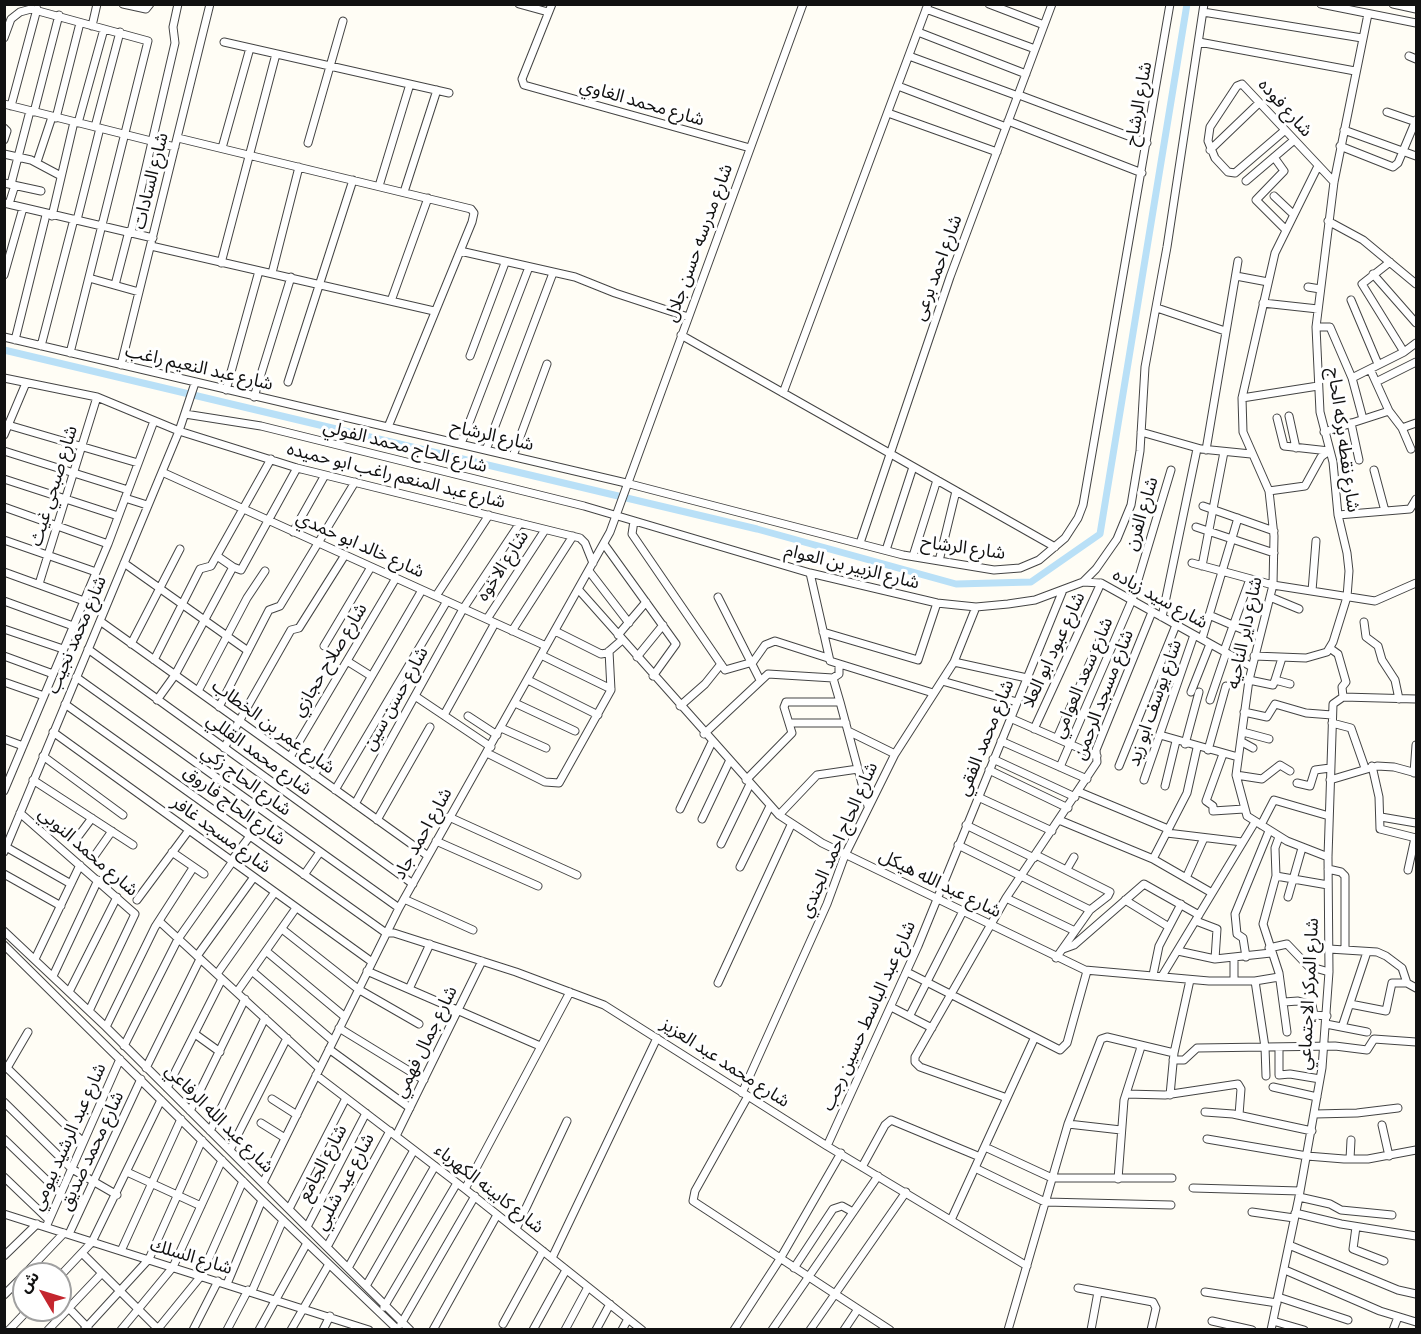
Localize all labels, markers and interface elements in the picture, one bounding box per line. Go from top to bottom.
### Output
street label: شارع الرشاح [1121,60,1157,148]
street label: شارع فوده [1253,74,1317,142]
street label: شارع محمد الغاوي [577,75,707,131]
street label: شارع السادات [129,130,173,232]
street label: شارع مدرسه حسن جلال [660,161,738,325]
street label: شارع احمد برعى [909,212,967,324]
street label: شارع عبد النعيم راغب [123,340,275,396]
street label: شارع نقطه بركه الحاج [1322,366,1364,514]
street label: شارع الحاج محمد الفولي [321,416,489,478]
street label: شارع الرشاح [448,416,536,456]
street label: شارع صبحي غيث [25,423,83,549]
street label: شارع عبد المنعم راغب ابو حميده [285,438,507,514]
street label: شارع الفرن [1121,474,1163,554]
street label: شارع خالد ابو حمدي [293,507,427,583]
street label: شارع الاخوه [472,527,534,605]
street label: شارع الرشاح [919,531,1007,565]
street label: شارع الزبير بن العوام [782,540,922,594]
street label: شارع سيد زياده [1109,564,1211,634]
street label: شارع محمد نجيب [42,573,112,697]
street label: شارع داير الناحيه [1223,575,1267,691]
street label: شارع عبود ابو العلا [1018,589,1090,711]
street label: شارع صلاح حجازي [288,599,372,721]
street label: شارع سعد العوامي [1048,614,1118,742]
street label: شارع مسجد الرحمن [1069,627,1139,763]
street label: شارع يوسف ابو زيد [1123,637,1187,769]
street label: شارع حسن سين [359,643,433,755]
street label: شارع عمر بن الخطاب [207,675,339,779]
street label: شارع محمد الفقي [953,677,1019,799]
street label: شارع محمد القللي [202,709,316,801]
street label: شارع الحاج زكي [197,741,295,821]
street label: شارع الحاج احمد الجندي [795,759,883,921]
street label: شارع الحاج فاروق [179,762,289,850]
street label: شارع احمد جاد [389,784,457,884]
street label: شارع مسجد غافر [167,792,275,878]
street label: شارع محمد النوبي [34,803,142,901]
street label: شارع عبد الله هيكل [875,845,1005,923]
street label: شارع المركز الاجتماعي [1294,917,1324,1071]
street label: شارع عبد الباسط حسين رجب [817,918,921,1114]
street label: شارع جمال فهمي [390,983,462,1101]
street label: شارع محمد عبد العزيز [657,1013,793,1113]
street label: شارع عبد الرشيد بيومي [27,1060,111,1214]
street label: شارع عبد الله الرفاعي [160,1060,278,1178]
street label: شارع محمد صديق [55,1088,129,1214]
street label: شارع الجامع [294,1121,352,1205]
street label: شارع عيد شلبي [310,1130,380,1234]
street label: شارع كابينه الكهرباء [430,1140,548,1238]
street label: شارع السلك [147,1234,235,1280]
north arrow [12,1262,72,1322]
text: ش [15,1267,43,1296]

